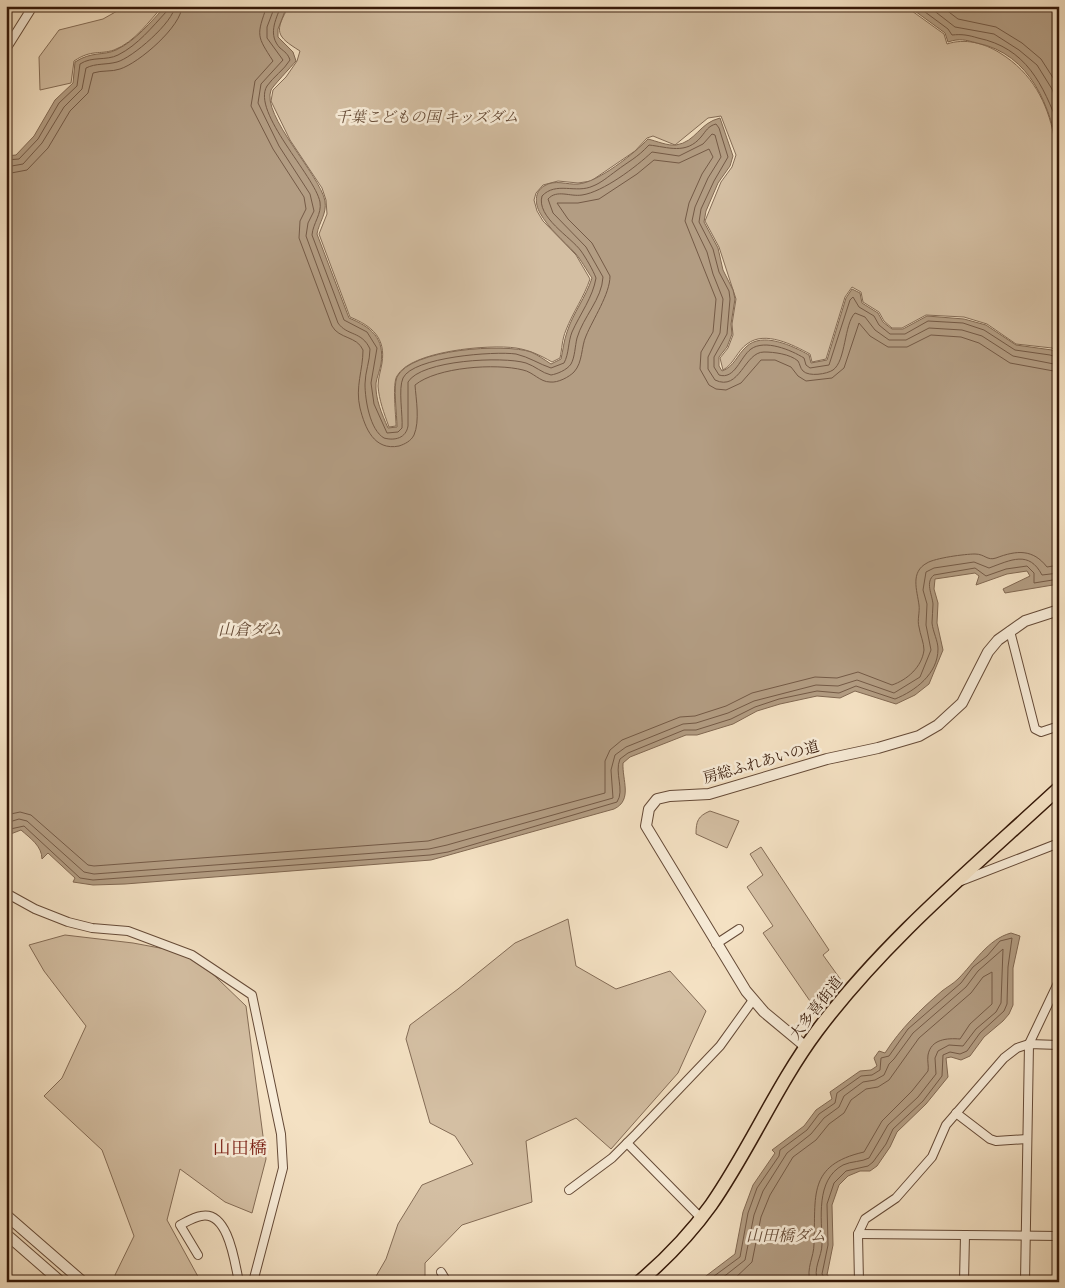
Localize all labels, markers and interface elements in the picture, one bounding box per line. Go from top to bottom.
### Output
park label: 千葉こどもの国 キッズダム [336,108,518,126]
water label: 山倉ダム [218,620,282,639]
street label: 房総ふれあいの道 [701,737,821,787]
street label: 大多喜街道 [786,973,846,1043]
district label: 山田橋 [213,1138,267,1159]
water label: 山田橋ダム [746,1226,826,1245]

